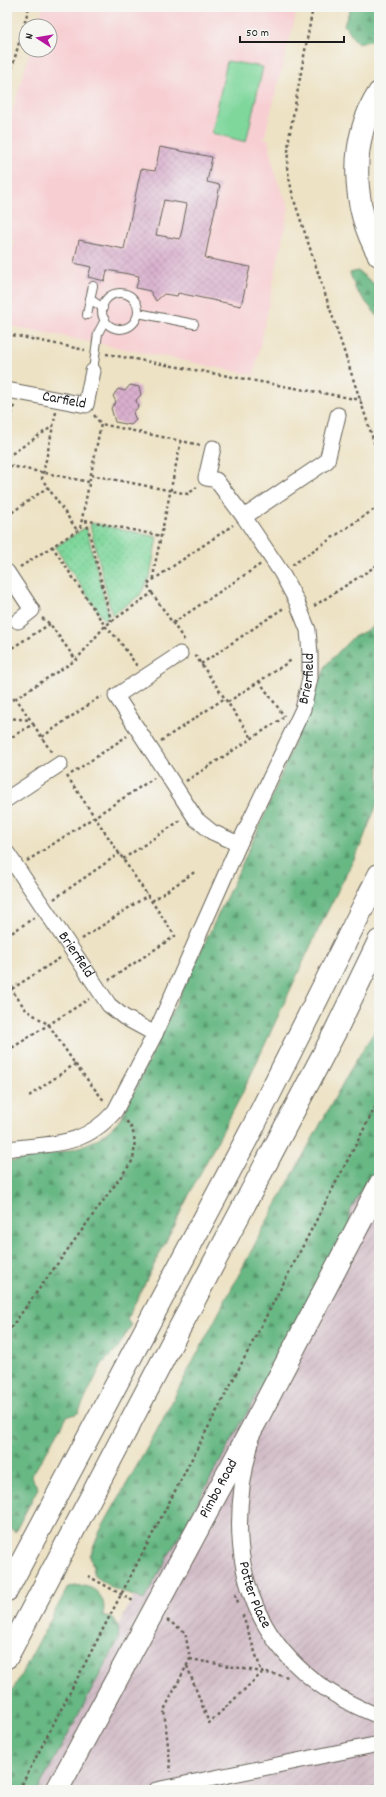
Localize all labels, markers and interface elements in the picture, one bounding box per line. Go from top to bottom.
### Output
north arrow [18,18,58,58]
scale bar [240,18,344,44]
text: 50 m [246,25,269,42]
text: N [22,31,39,41]
street label: Carfield [40,386,88,416]
street label: Brierfield [293,653,321,707]
street label: Brierfield [52,927,99,983]
street label: Pimbo Road [194,1455,244,1523]
street label: Potter Place [232,1560,276,1633]

